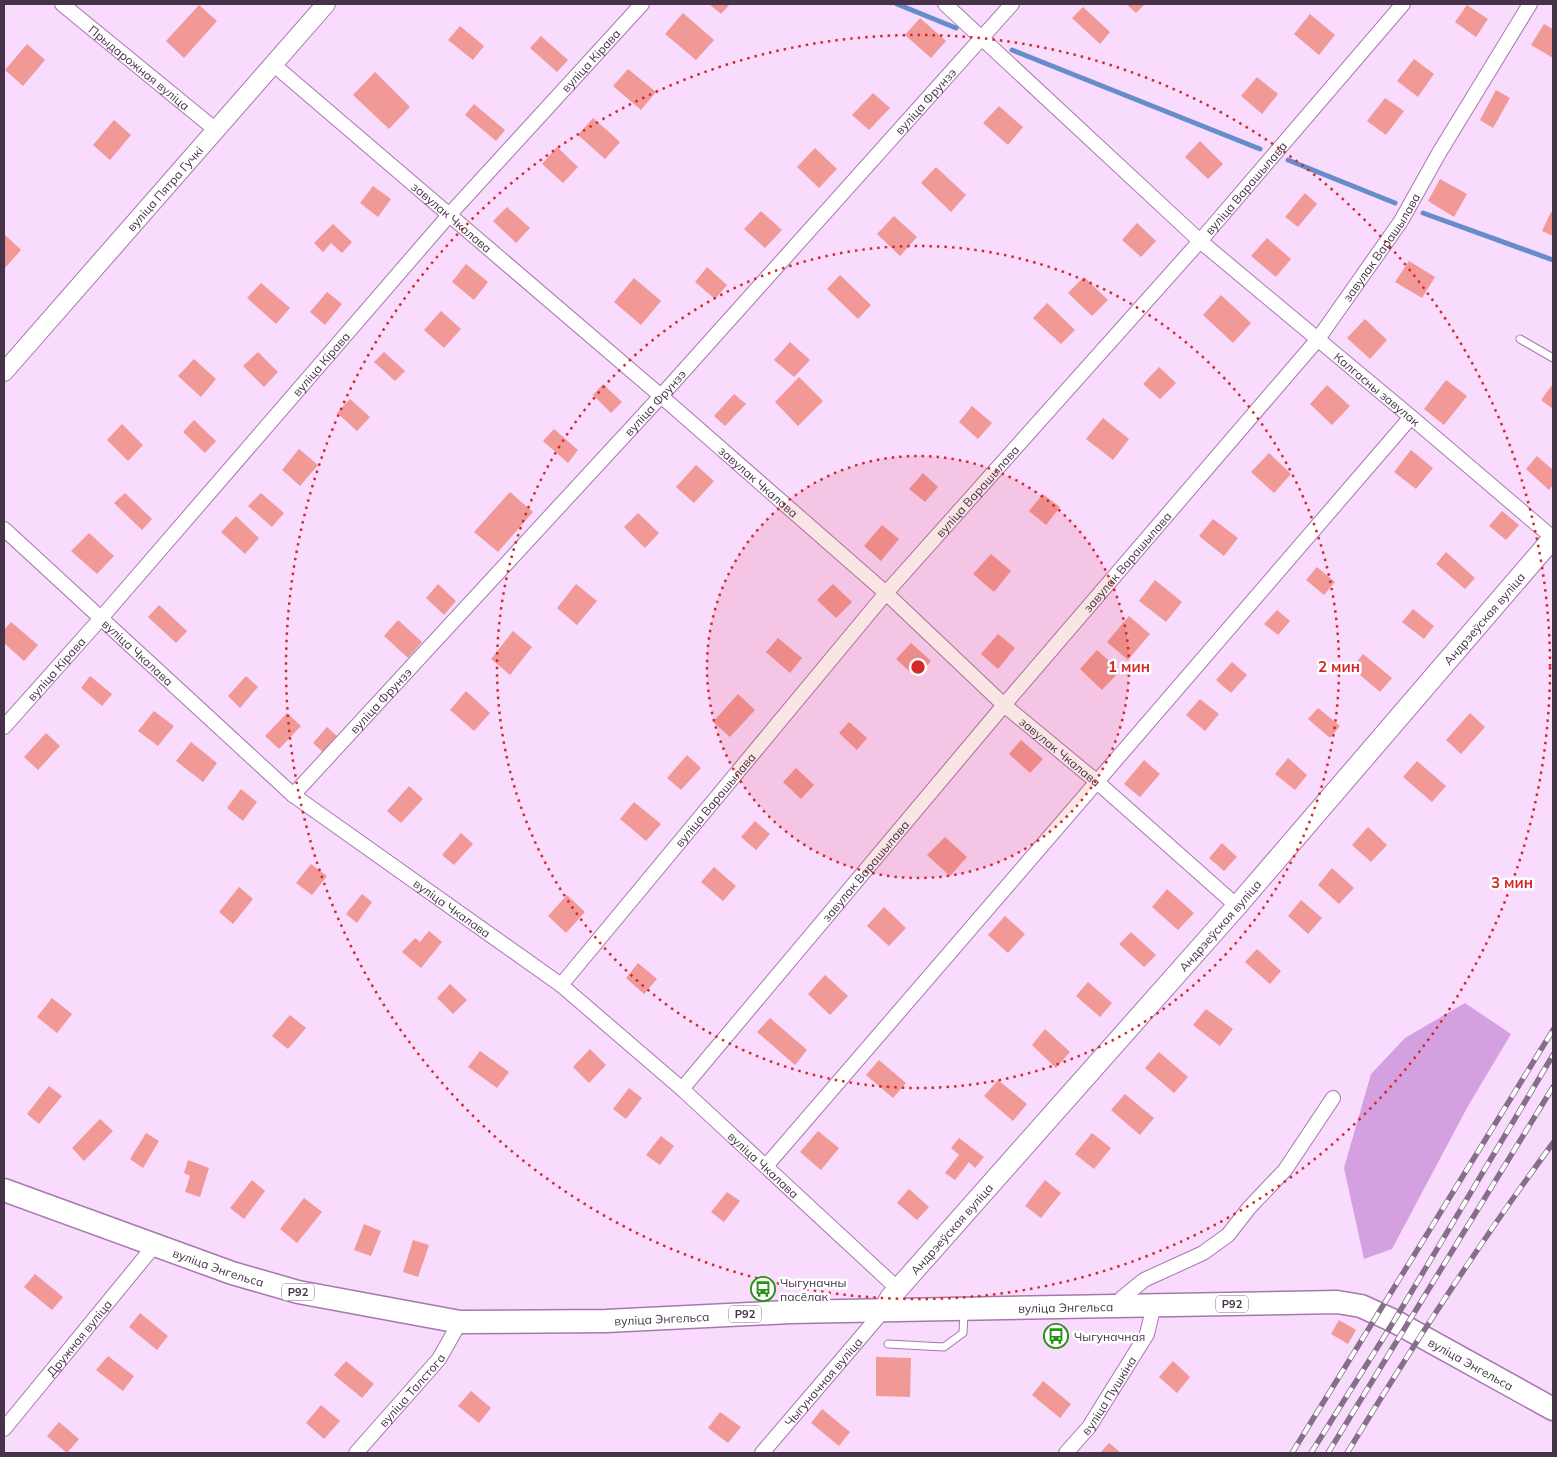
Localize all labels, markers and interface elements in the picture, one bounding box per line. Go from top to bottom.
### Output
street label: Прыдарожная вуліца [86,22,193,113]
street label: вуліца Кірава [558,26,623,95]
street label: вуліца Фрунзэ [892,64,959,137]
street label: вуліца Варашылава [1202,138,1290,237]
street label: вуліца Пятра Гучкі [123,143,206,234]
street label: завулак Чкалава [409,179,495,256]
street label: завулак Варашылава [1339,190,1423,304]
street label: вуліца Кірава [289,328,353,399]
street label: Калгасны завулак [1331,349,1424,429]
street label: вуліца Фрунзэ [621,366,689,439]
street label: вуліца Варашылава [932,442,1022,540]
street label: завулак Чкалава [716,443,801,520]
street label: завулак Варашылава [1080,508,1174,615]
street label: Андрэеўская вуліца [1440,569,1528,668]
street label: вуліца Чкалава [99,616,177,689]
street label: вуліца Кірава [24,634,88,704]
text: 1 мин [1108,657,1150,676]
text: 2 мин [1318,657,1360,676]
centre of rings [909,658,927,676]
street label: вуліца Фрунзэ [346,664,415,736]
street label: завулак Чкалава [1017,714,1104,789]
street label: вуліца Варашылава [671,749,758,850]
street label: завулак Варашылава [818,817,912,924]
text: 3 мин [1491,873,1533,892]
street label: вуліца Чкалава [411,875,494,940]
street label: Андрэеўская вуліца [1175,876,1264,974]
street label: вуліца Чкалава [725,1128,802,1201]
street label: Андрэеўская вуліца [907,1180,996,1277]
street label: вуліца Энгельса [171,1245,266,1289]
place label: Чыгуначны пасёлак [780,1275,846,1304]
bus stop icon: Чыгуначны пасёлак [750,1276,776,1302]
road number: Р92 [282,1284,314,1300]
street label: Дружная вуліца [43,1296,115,1379]
road number: Р92 [1216,1296,1248,1312]
street label: вуліца Энгельса [1018,1299,1113,1315]
road number: Р92 [729,1306,761,1322]
street label: вуліца Энгельса [614,1308,710,1328]
bus stop icon: Чыгуначная [1043,1323,1069,1349]
place label: Чыгуначная [1074,1329,1145,1344]
street label: Чыгуначная вуліца [781,1334,865,1429]
street label: вуліца Энгельса [1426,1334,1516,1393]
street label: вуліца Талстога [375,1351,448,1430]
street label: вуліца Пушкіна [1078,1353,1139,1438]

